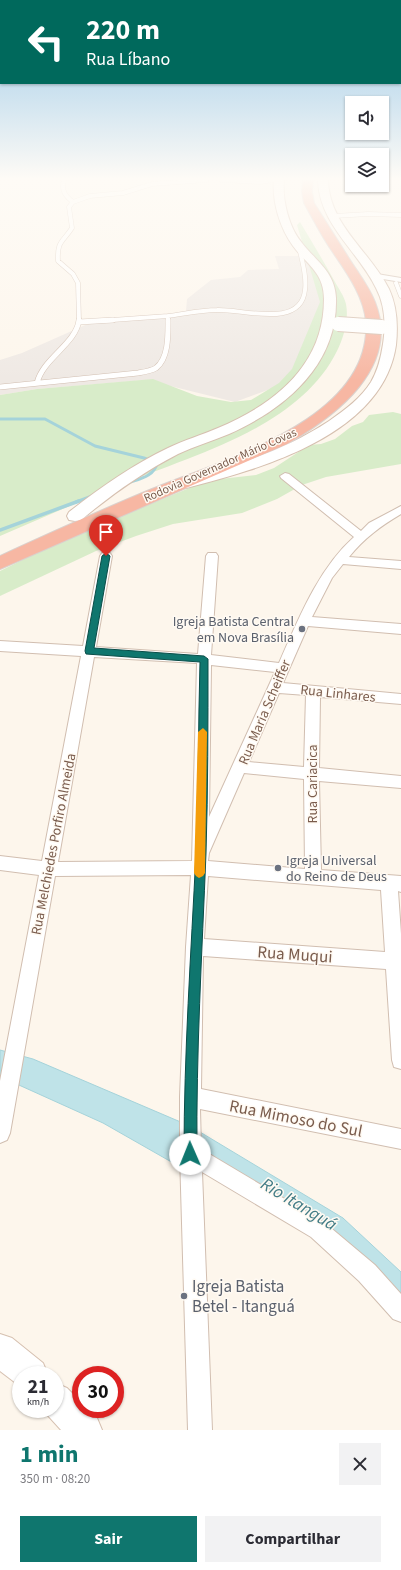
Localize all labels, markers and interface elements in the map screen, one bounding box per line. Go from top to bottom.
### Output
text: 220 m [86,10,160,50]
icon: left [20,16,72,68]
text: Rua Líbano [86,47,170,72]
map controls [345,96,389,192]
button: sound [345,96,389,140]
button: layers [345,148,389,192]
street label: Rodovia Governador Mário Covas [141,424,299,507]
pin [89,515,123,556]
icon: arrive [95,521,117,543]
place label: Igreja Batista Central em Nova Brasília [173,612,294,648]
marker: Igreja Batista Central em Nova Brasília [297,624,307,634]
street label: Rua Maria Scheiffer [234,657,296,768]
street label: Rua Linhares [299,680,377,708]
street label: Rua Cariacica [303,745,323,823]
street label: Rua Melchiedes Porfiro Almeida [27,752,81,937]
place label: Igreja Universal do Reino de Deus [286,851,387,887]
marker: Igreja Universal do Reino de Deus [273,863,283,873]
street label: Rua Muqui [256,940,333,970]
street label: Rua Mimoso do Sul [227,1094,364,1144]
position arrow [169,1133,211,1175]
water label: Rio Itanguá [256,1172,342,1237]
place label: Igreja Batista Betel - Itanguá [192,1275,295,1319]
marker: Igreja Batista Betel - Itanguá [179,1291,189,1301]
speed limit sign: 30 [72,1366,124,1418]
text: 21 [27,1373,49,1401]
text: km/h [27,1395,49,1409]
text: 1 min [20,1437,78,1472]
button: close [339,1443,381,1485]
text: 350 m · 08:20 [20,1470,90,1488]
button: Sair [20,1516,197,1562]
button: Compartilhar [205,1516,381,1562]

